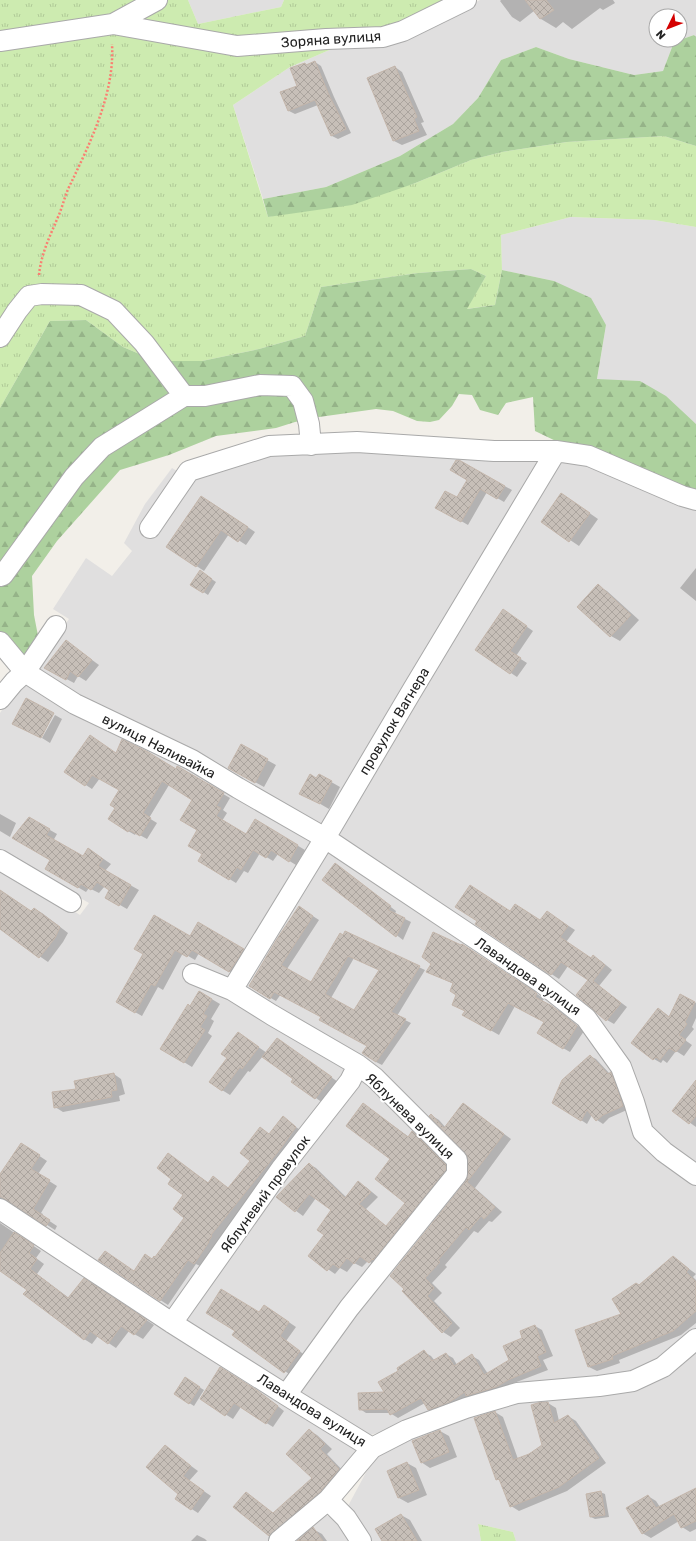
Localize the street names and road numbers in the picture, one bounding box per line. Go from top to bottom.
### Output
street label: Зоряна вулиця [280,28,382,51]
street label: провулок Вагнера [356,664,433,778]
street label: вулиця Наливайка [99,710,218,782]
street label: Лавандова вулиця [472,934,584,1019]
street label: Яблунева вулиця [362,1070,457,1163]
street label: Яблуневий провулок [217,1132,314,1256]
street label: Лавандова вулиця [254,1370,369,1451]

